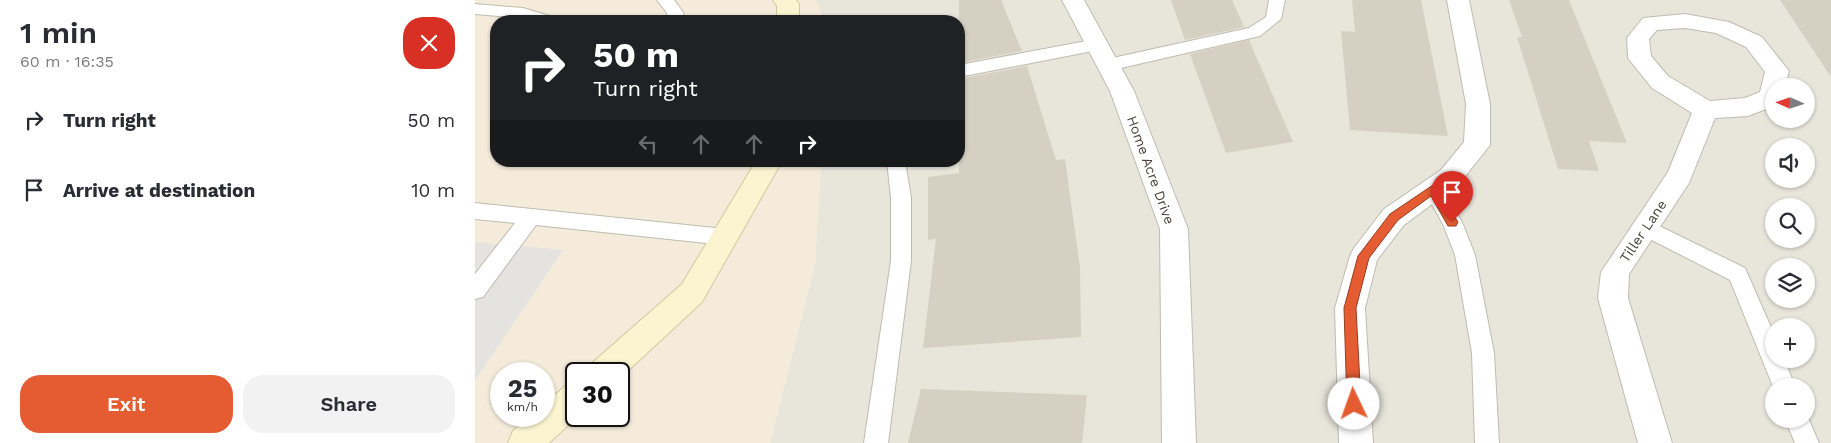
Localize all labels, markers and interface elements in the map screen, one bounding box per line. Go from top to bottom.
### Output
text: 1 min [20,15,97,50]
button: close [403,17,455,69]
text: 50 m [593,34,679,76]
icon: right [510,35,575,100]
text: 60 m · 16:35 [20,52,114,71]
text: Turn right [593,76,698,101]
north arrow [1765,78,1815,128]
map controls [1765,78,1815,428]
icon: right [20,106,48,134]
text: Turn right [63,109,156,132]
text: 50 m [408,109,455,132]
street label: Home Acre Drive [1124,114,1178,226]
icon: left [634,130,662,158]
icon: ahead [687,130,715,158]
icon: ahead [740,130,768,158]
icon: right [793,130,821,158]
button: sound [1765,138,1815,188]
pin [1431,171,1473,222]
icon: arrive [20,176,48,204]
icon: arrive [1438,178,1466,206]
text: Arrive at destination [63,179,255,202]
text: 10 m [411,179,455,202]
street label: Tiller Lane [1616,197,1670,265]
button: search [1765,198,1815,248]
button: layers [1765,258,1815,308]
button: + [1765,318,1815,368]
speed limit sign: 30 [565,362,630,427]
text: 25 [508,374,537,403]
button: Exit [20,375,233,433]
button: Share [243,375,455,433]
position arrow [1327,377,1379,429]
button: − [1765,378,1815,428]
text: km/h [507,400,538,414]

